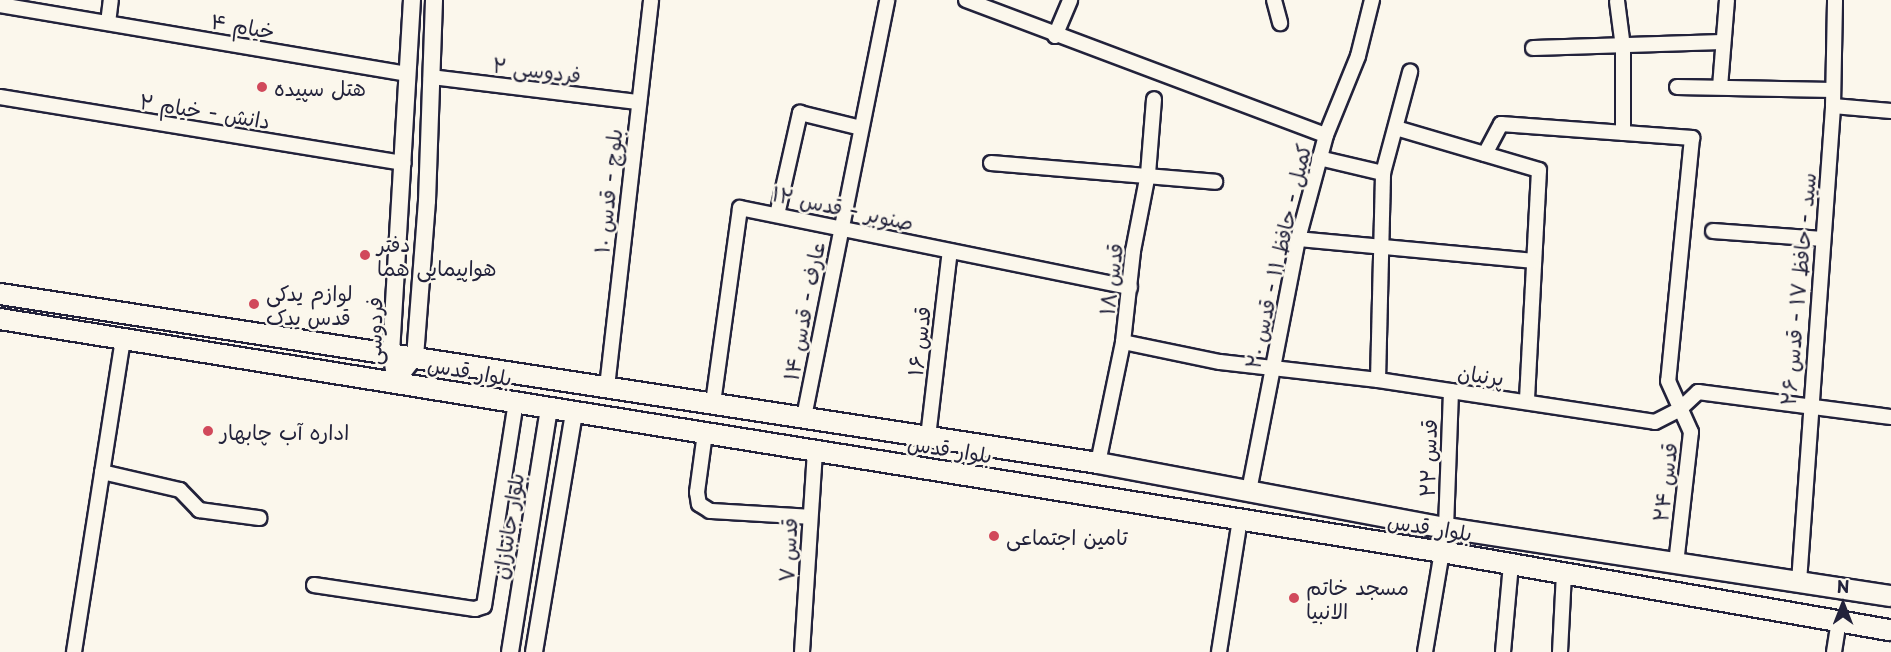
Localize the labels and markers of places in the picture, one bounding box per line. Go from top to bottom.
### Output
place label: هتل سپیده [274,74,366,100]
marker: هتل سپیده [255,80,269,94]
place label: دفتر هواپیمایی هما [377,230,497,280]
marker: دفتر هواپیمایی هما [358,248,372,262]
place label: لوازم یدکی قدس یدک [266,279,353,329]
marker: لوازم یدکی قدس یدک [247,297,261,311]
place label: اداره آب چابهار [220,418,349,444]
marker: اداره آب چابهار [201,424,215,438]
place label: تامین اجتماعی [1006,523,1128,549]
marker: تامین اجتماعی [987,529,1001,543]
place label: مسجد خاتم الانبیا [1306,573,1409,623]
marker: مسجد خاتم الانبیا [1287,591,1301,605]

